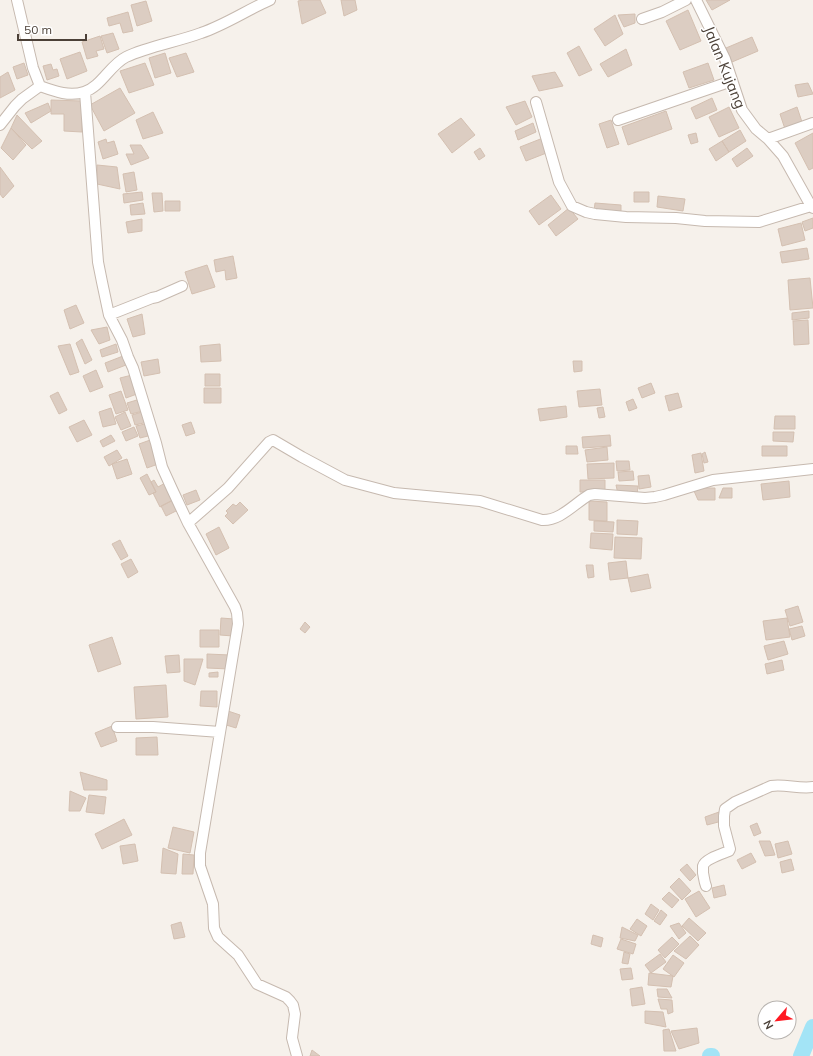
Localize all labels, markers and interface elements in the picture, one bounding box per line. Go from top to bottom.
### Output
scale bar [18,16,86,42]
text: 50 m [24,22,52,37]
street label: Jalan Kujang [700,23,750,111]
north arrow [757,1000,797,1040]
text: N [760,1018,776,1032]

